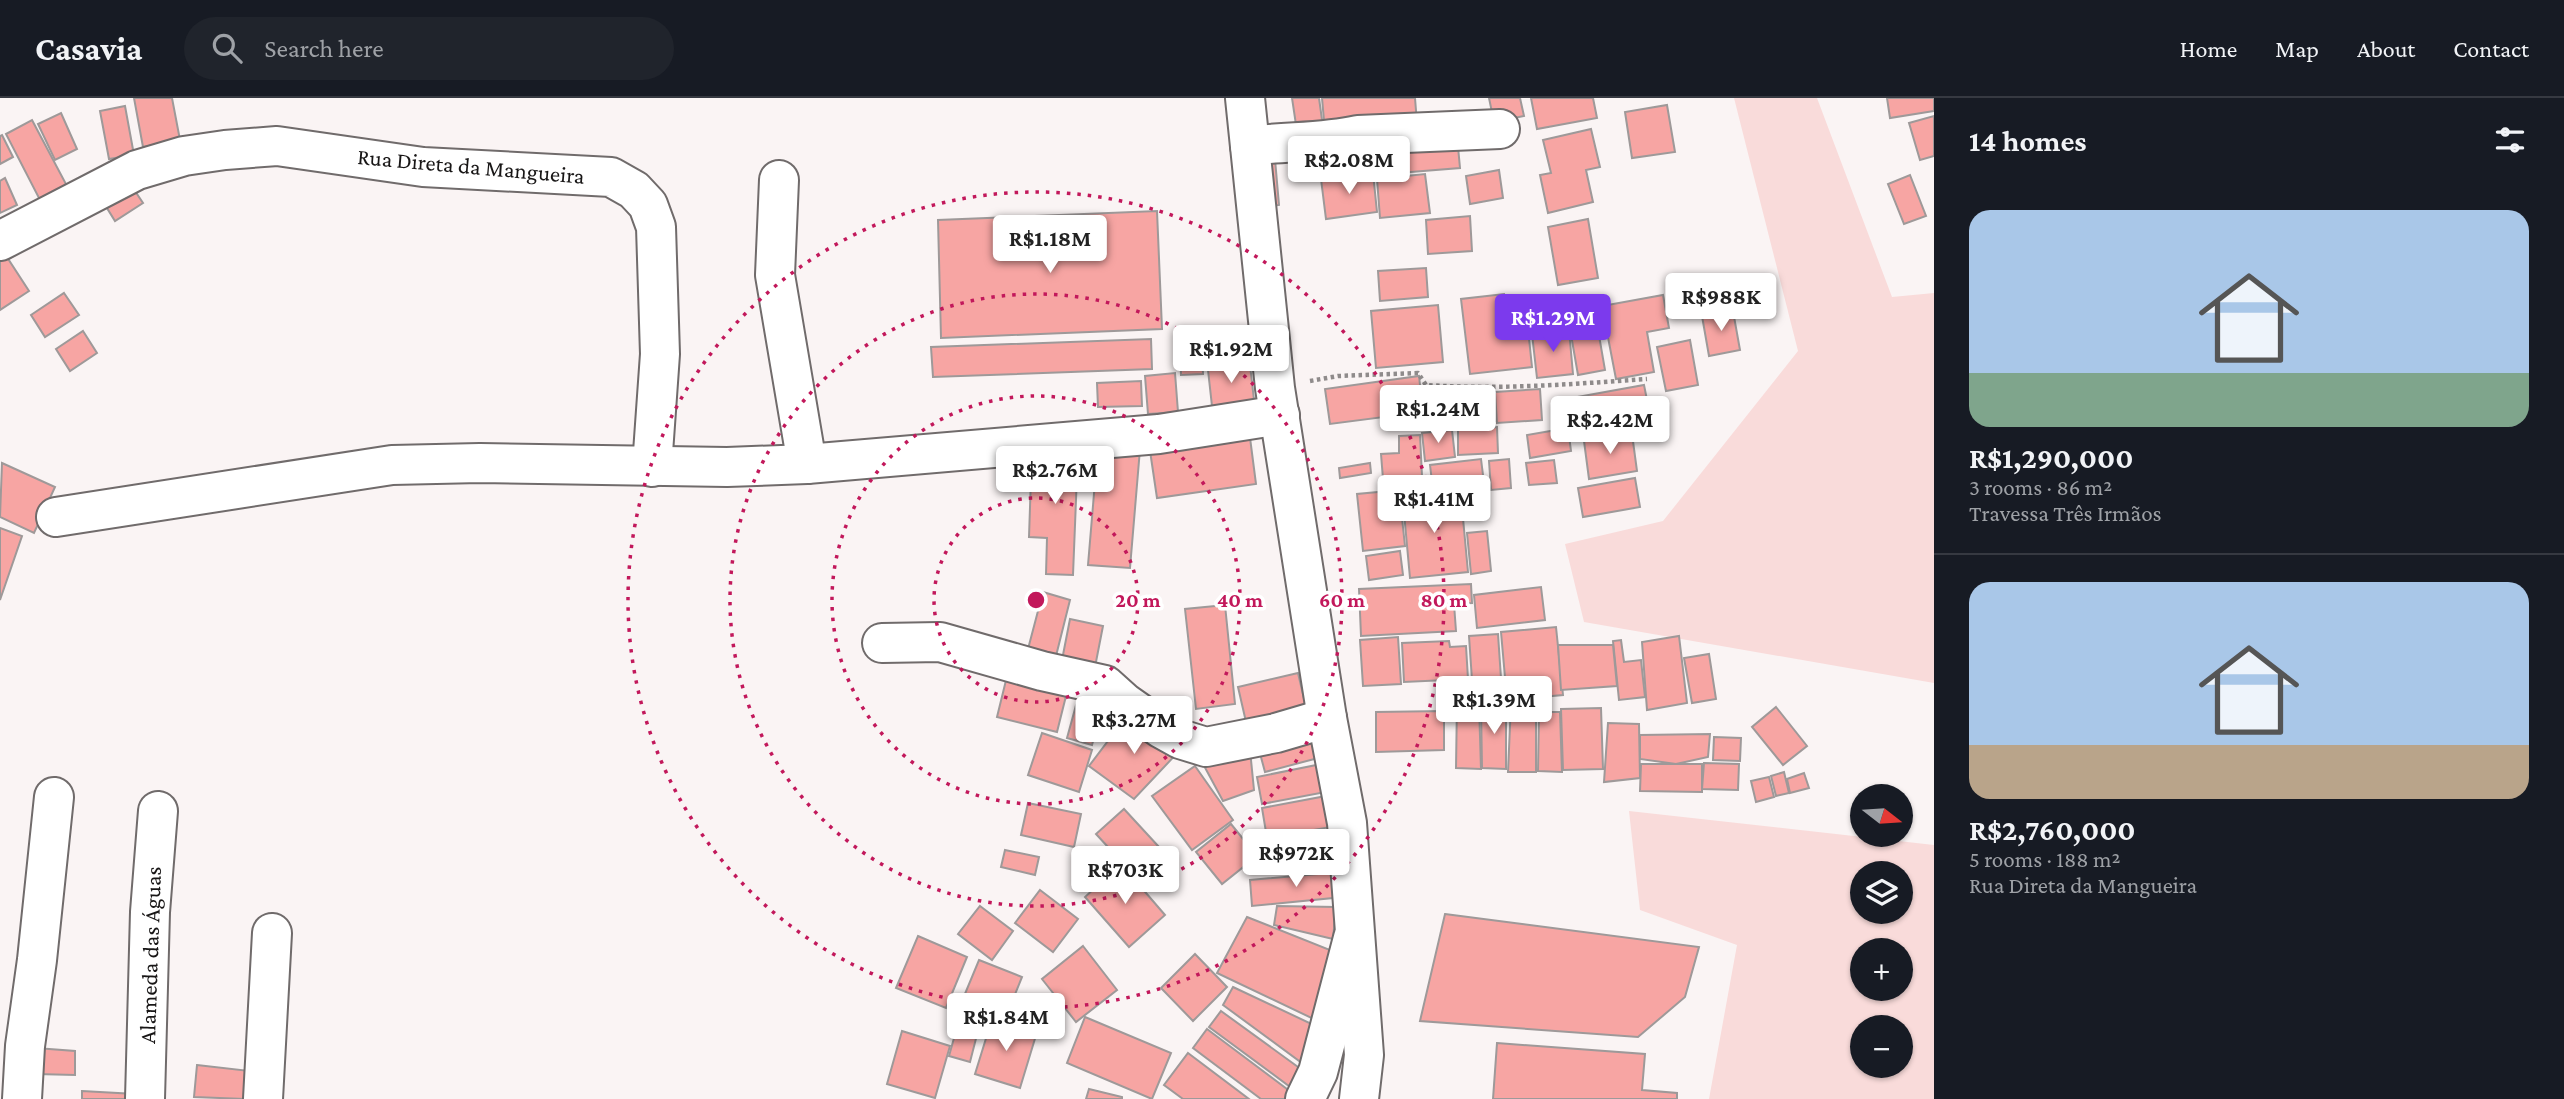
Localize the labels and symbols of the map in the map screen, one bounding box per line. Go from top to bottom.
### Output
pin: R$2.08M [1284,136,1414,196]
street label: Rua Direta da Mangueira [356,143,586,189]
pin: R$1.18M [985,216,1115,275]
pin: R$988K [1664,274,1778,333]
pin: R$1.29M [1488,294,1618,354]
pin: R$1.92M [1166,326,1296,385]
pin: R$1.24M [1373,386,1503,445]
pin: R$2.42M [1545,396,1675,456]
pin: R$2.76M [990,446,1120,506]
pin: R$1.41M [1369,476,1499,535]
centre of rings [1024,588,1048,612]
text: 20 m [1115,588,1161,612]
text: 40 m [1217,588,1263,612]
text: 60 m [1319,588,1365,612]
text: 80 m [1421,588,1468,612]
pin: R$1.39M [1429,676,1559,736]
pin: R$3.27M [1069,696,1199,756]
north arrow [1850,784,1913,847]
pin: R$972K [1239,830,1353,889]
pin: R$703K [1068,846,1182,906]
street label: Alameda das Águas [134,866,166,1044]
pin: R$1.84M [941,993,1071,1053]

